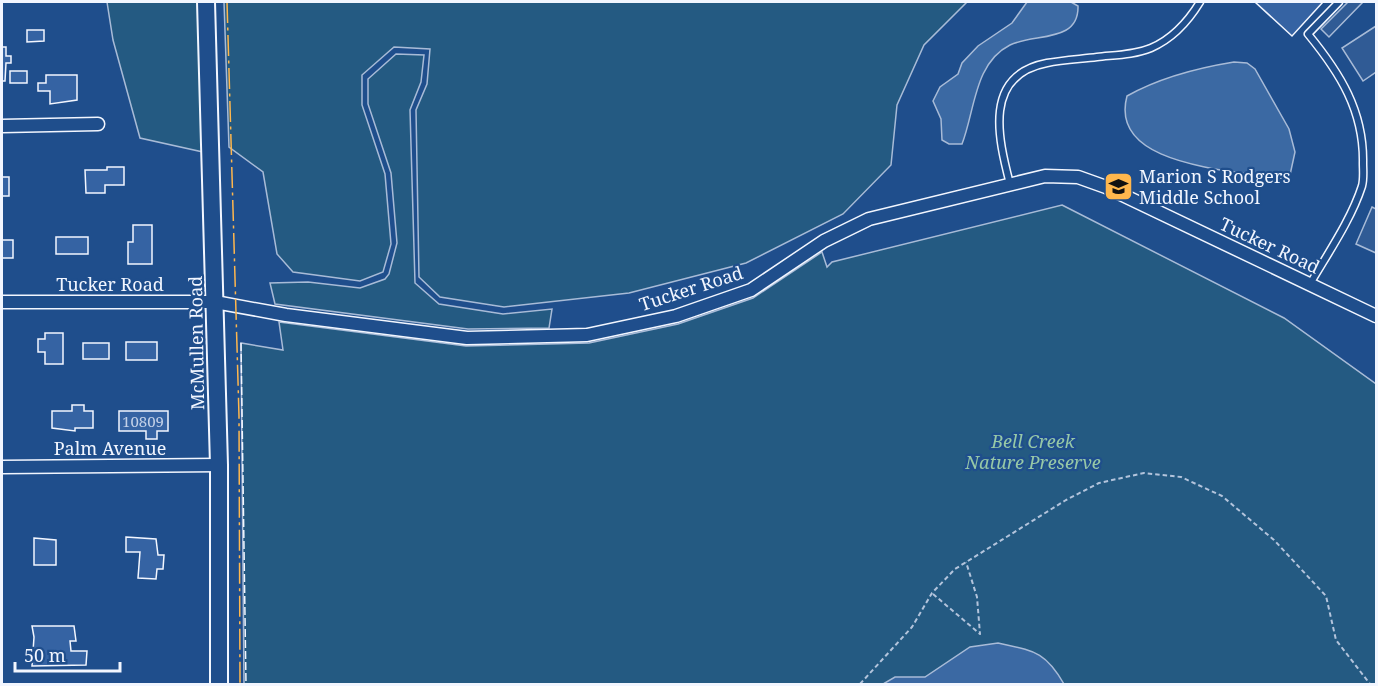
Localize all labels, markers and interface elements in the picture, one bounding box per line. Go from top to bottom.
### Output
place label: Marion S Rodgers Middle School [1139,164,1291,209]
school or university icon: Marion S Rodgers Middle School [1102,170,1134,202]
street label: Tucker Road [1216,211,1324,279]
street label: Tucker Road [636,260,746,316]
street label: Tucker Road [56,272,164,296]
street label: McMullen Road [183,276,209,410]
house number: 10809 [122,411,164,431]
park label: Bell Creek Nature Preserve [964,429,1101,474]
street label: Palm Avenue [54,436,166,460]
scale bar [15,635,120,673]
text: 50 m [24,643,66,667]

